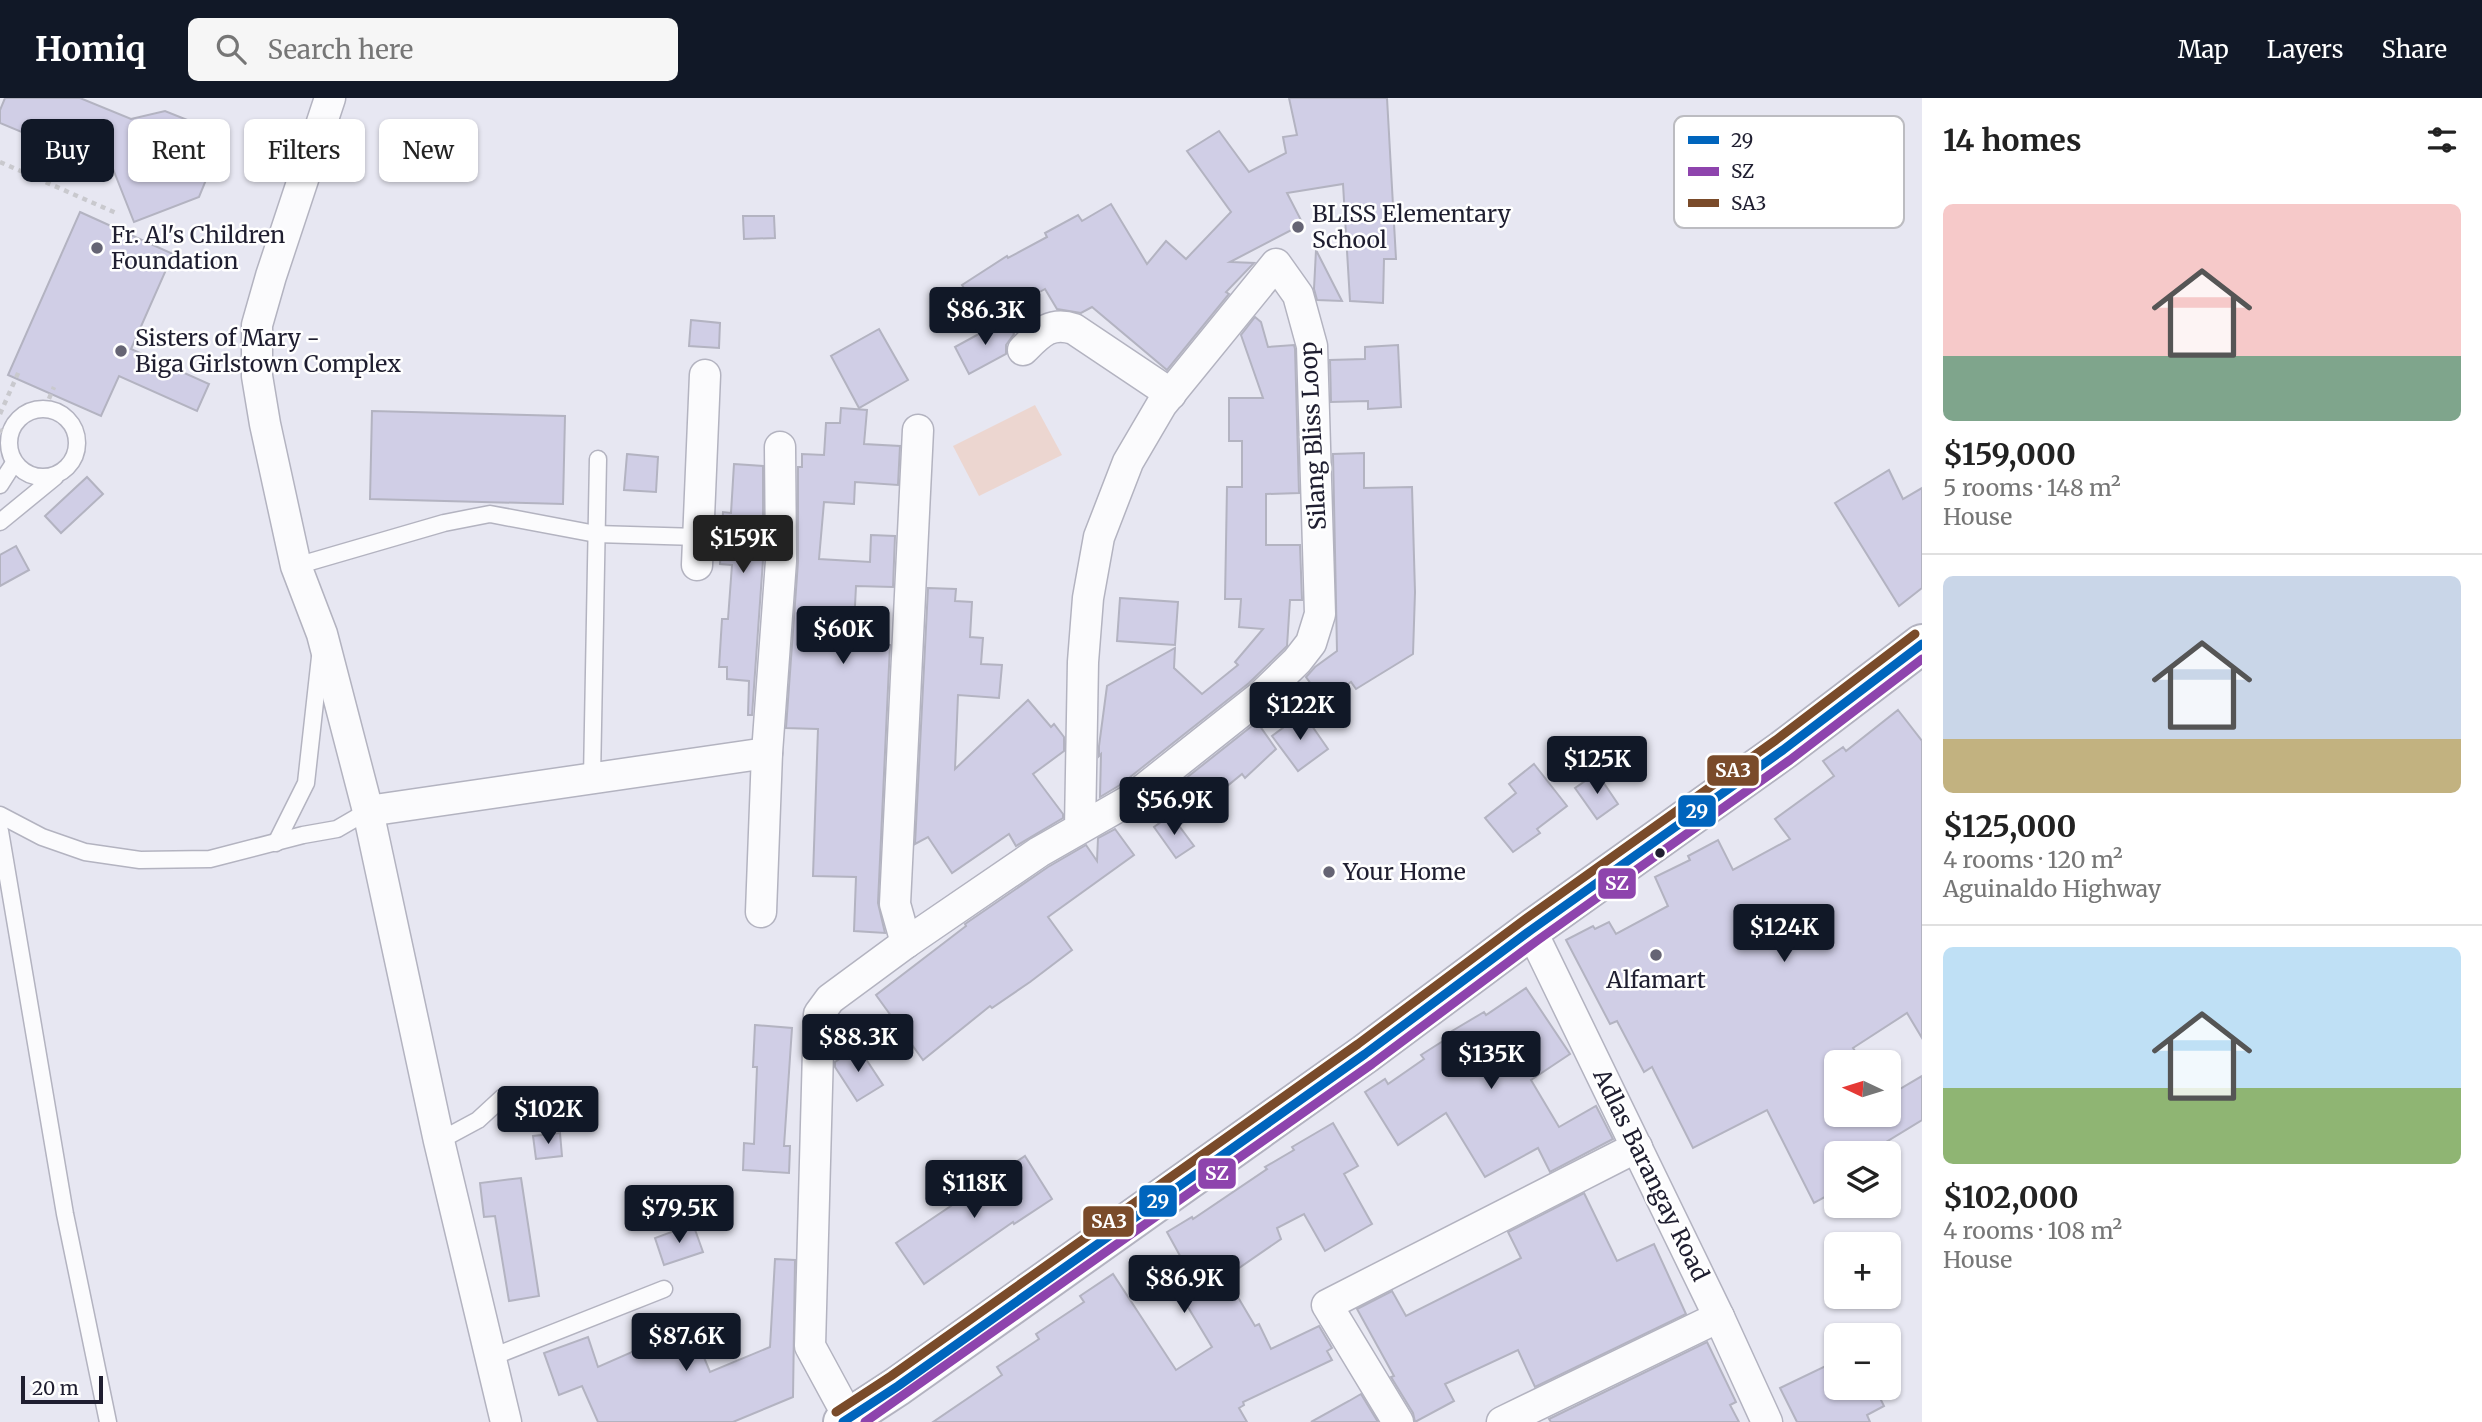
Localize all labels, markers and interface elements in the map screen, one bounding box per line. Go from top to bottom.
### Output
search box [188,18,678,81]
text: Homiq [35,29,146,70]
icon: search [212,30,250,68]
text: Search here [268,33,413,66]
text: Map [2178,34,2229,65]
text: Layers [2267,34,2343,65]
text: Share [2381,34,2447,65]
legend [1674,116,1904,228]
chip: Buy [21,119,114,182]
chip: Rent [128,119,230,182]
chip: Filters [244,119,365,182]
chip: New [379,119,478,182]
text: 14 homes [1943,121,2081,159]
icon: filters [2423,121,2461,159]
text: 29 [1731,128,1753,152]
text: SZ [1731,159,1754,183]
text: SA3 [1731,191,1766,215]
place label: BLISS Elementary School [1312,199,1511,254]
marker: BLISS Elementary School [1290,219,1306,235]
place label: Fr. Al's Children Foundation [111,220,285,275]
marker: Fr. Al's Children Foundation [89,240,105,256]
icon: home [2139,250,2265,376]
pin: $86.3K [928,288,1042,347]
text: $86.3K [945,295,1025,324]
place label: Sisters of Mary - Biga Girlstown Complex [135,323,401,378]
street label: Silang Bliss Loop [1293,341,1332,531]
marker: Sisters of Mary - Biga Girlstown Complex [113,343,129,359]
text: $159,000 [1943,435,2076,473]
text: 5 rooms · 148 m² [1943,473,2121,502]
text: House [1943,502,2012,531]
pin: $159K [694,516,792,575]
text: $159K [709,523,777,552]
pin: $60K [802,606,884,666]
text: $60K [813,614,873,643]
icon: home [2139,622,2265,748]
pin: $122K [1251,682,1349,742]
text: $122K [1266,690,1334,719]
pin: $125K [1548,736,1646,796]
text: $125K [1563,744,1631,773]
line badge: SA3 [1706,754,1760,787]
text: SA3 [1715,758,1751,782]
pin: $56.9K [1117,778,1231,837]
text: $56.9K [1136,785,1212,814]
line badge: 29 [1677,794,1717,828]
text: 29 [1686,799,1708,823]
text: $125,000 [1943,807,2076,845]
text: 4 rooms · 120 m² [1943,845,2123,874]
unlabelled marker [1653,846,1667,860]
place label: Your Home [1342,857,1466,886]
marker: Your Home [1321,864,1337,880]
line badge: SZ [1597,867,1637,900]
text: SZ [1605,871,1629,895]
text: Aguinaldo Highway [1943,874,2161,903]
pin: $124K [1735,904,1833,964]
text: $124K [1749,912,1819,941]
marker: Alfamart [1648,947,1664,963]
place label: Alfamart [1605,965,1706,994]
icon: home [2139,993,2265,1119]
pin: $88.3K [801,1014,915,1074]
text: $88.3K [818,1022,898,1051]
pin: $135K [1442,1032,1540,1091]
text: $135K [1458,1039,1524,1068]
north arrow [1824,1050,1900,1127]
map controls [1824,1050,1901,1400]
street label: Adlas Barangay Road [1587,1063,1716,1286]
pin: $102K [499,1086,597,1146]
text: $102K [513,1094,583,1123]
button: layers [1824,1141,1901,1218]
line badge: SZ [1197,1157,1237,1190]
pin: $118K [925,1160,1023,1220]
text: SZ [1205,1161,1229,1185]
text: $118K [941,1168,1007,1197]
text: $102,000 [1943,1178,2079,1216]
line badge: 29 [1138,1184,1178,1218]
pin: $79.5K [622,1186,736,1245]
text: 29 [1147,1189,1169,1213]
text: $79.5K [641,1193,717,1222]
line badge: SA3 [1082,1205,1135,1238]
text: SA3 [1091,1209,1127,1233]
text: 4 rooms · 108 m² [1943,1216,2122,1245]
button: + [1824,1232,1901,1309]
text: House [1943,1245,2012,1274]
pin: $86.9K [1127,1256,1241,1315]
text: $86.9K [1145,1263,1223,1292]
pin: $87.6K [629,1314,743,1373]
text: $87.6K [648,1321,724,1350]
button: − [1824,1323,1901,1400]
scale bar [21,1373,103,1405]
text: 20 m [32,1376,79,1400]

